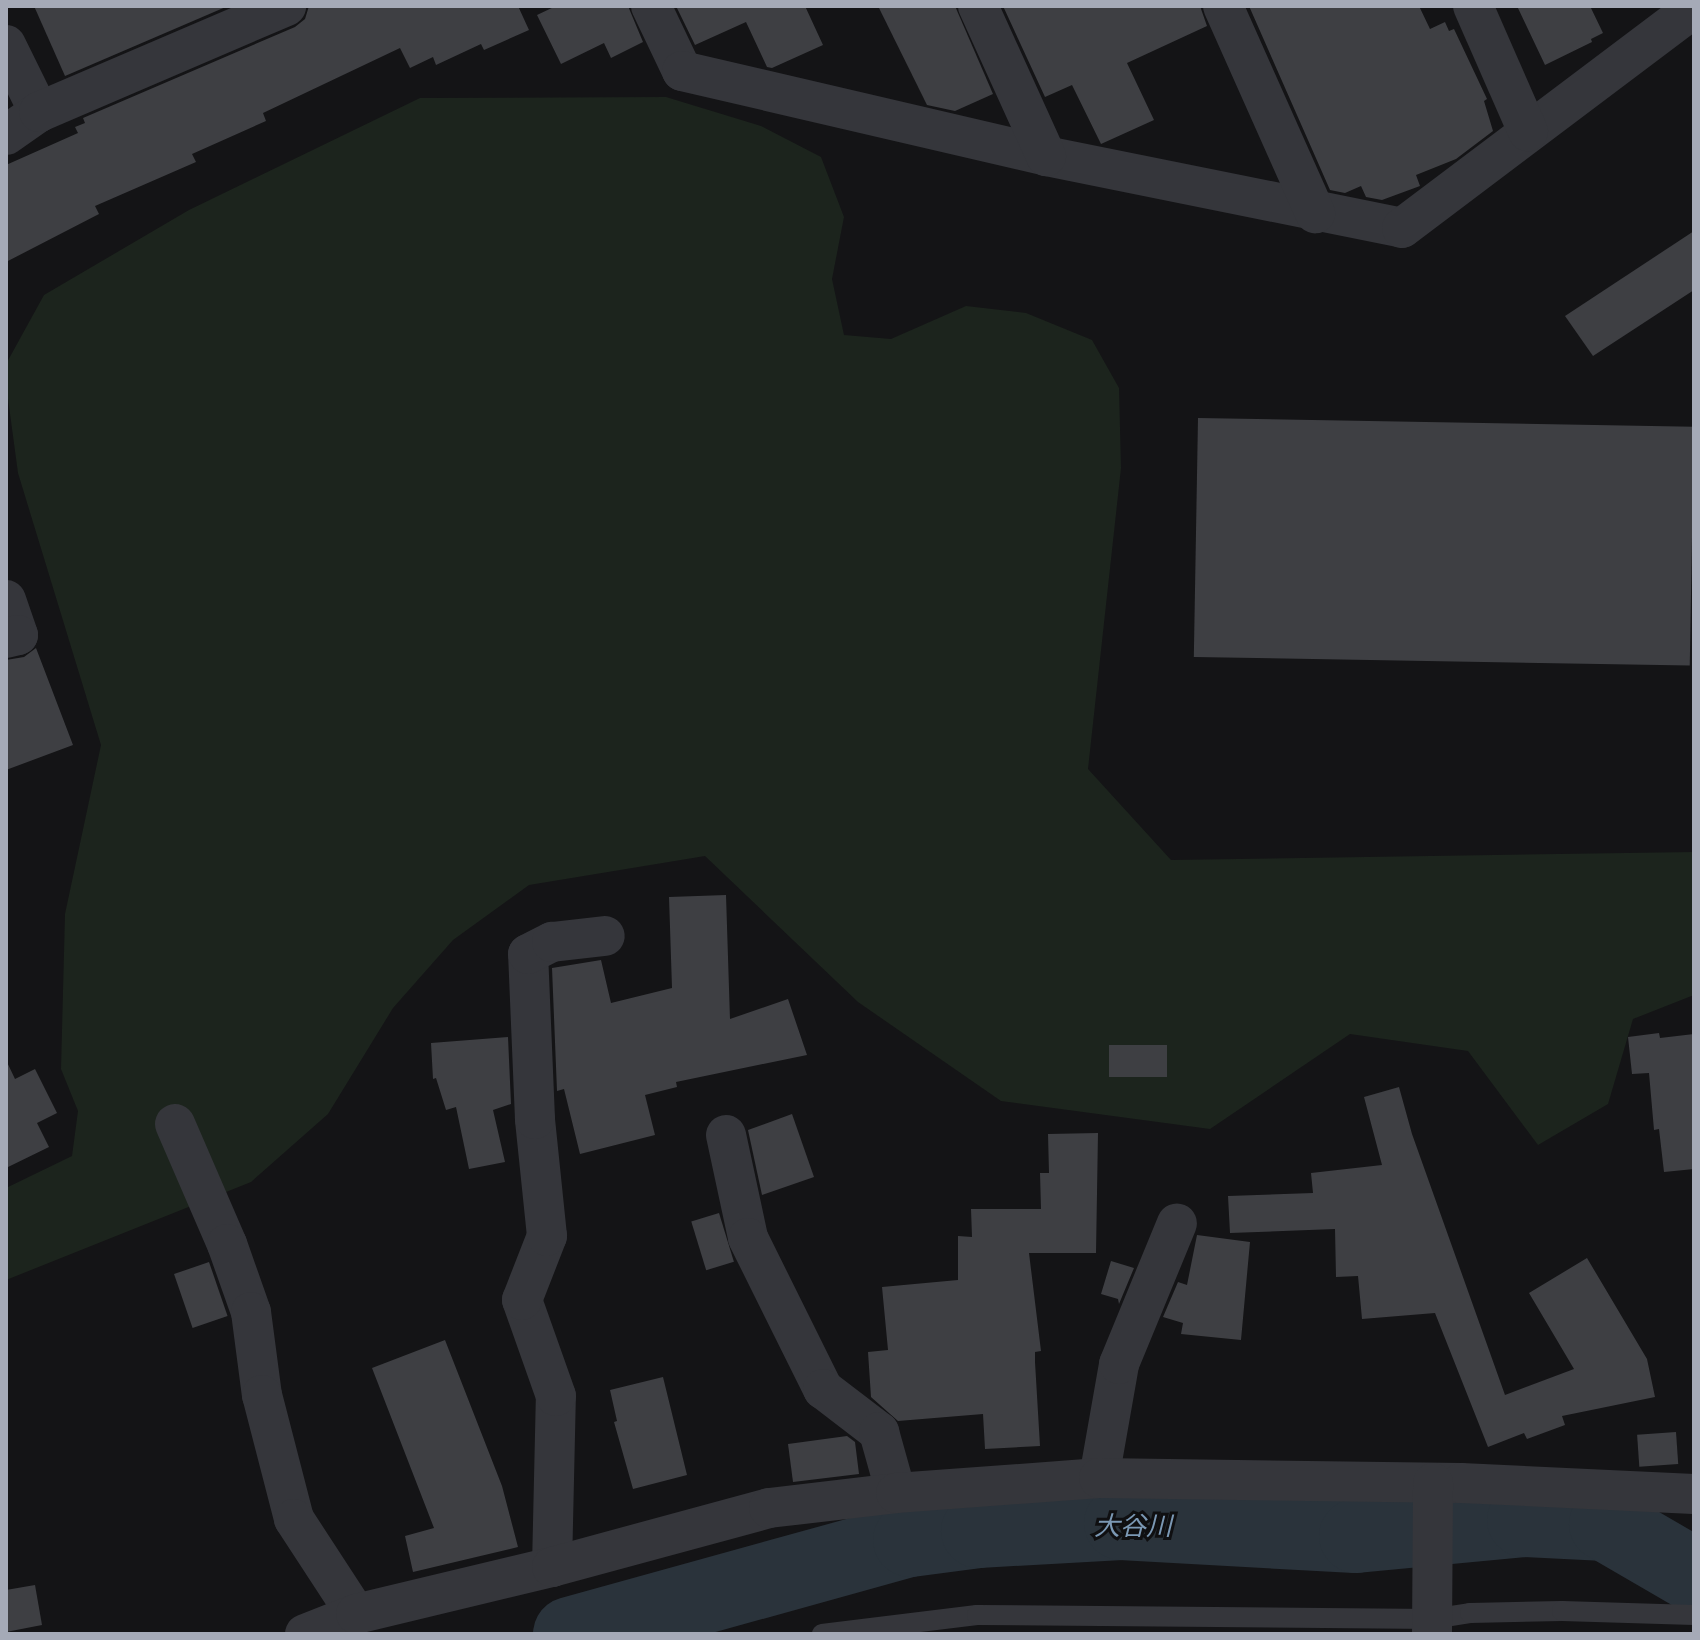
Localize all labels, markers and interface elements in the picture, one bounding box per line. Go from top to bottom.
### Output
water label: 大谷川 [1094,1510,1172,1542]

